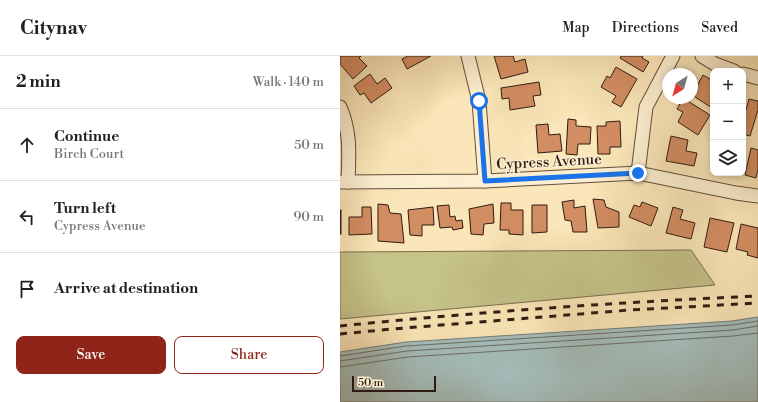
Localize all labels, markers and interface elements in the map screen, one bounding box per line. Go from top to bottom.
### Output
text: Citynav [20,16,87,40]
text: Map [562,19,590,37]
text: Directions [612,19,679,37]
text: Saved [701,19,738,37]
north arrow [662,68,698,104]
map controls [710,68,746,176]
button: + [710,68,746,104]
text: 2 min [16,71,61,93]
text: Walk · 140 m [253,74,324,90]
route start [470,92,488,110]
button: − [710,104,746,140]
text: Continue [54,127,119,146]
icon: ahead [16,134,38,156]
text: 50 m [294,137,324,153]
button: layers [710,140,746,176]
text: Birch Court [54,146,124,162]
street label: Cypress Avenue [496,150,602,174]
route end [629,164,647,182]
text: Turn left [54,199,116,218]
icon: left [16,206,38,228]
text: 90 m [293,209,324,225]
text: Cypress Avenue [54,218,146,234]
icon: arrive [16,278,38,300]
text: Arrive at destination [54,279,198,298]
button: Save [16,336,166,374]
button: Share [174,336,324,374]
scale bar [352,374,436,393]
text: 50 m [358,376,383,390]

